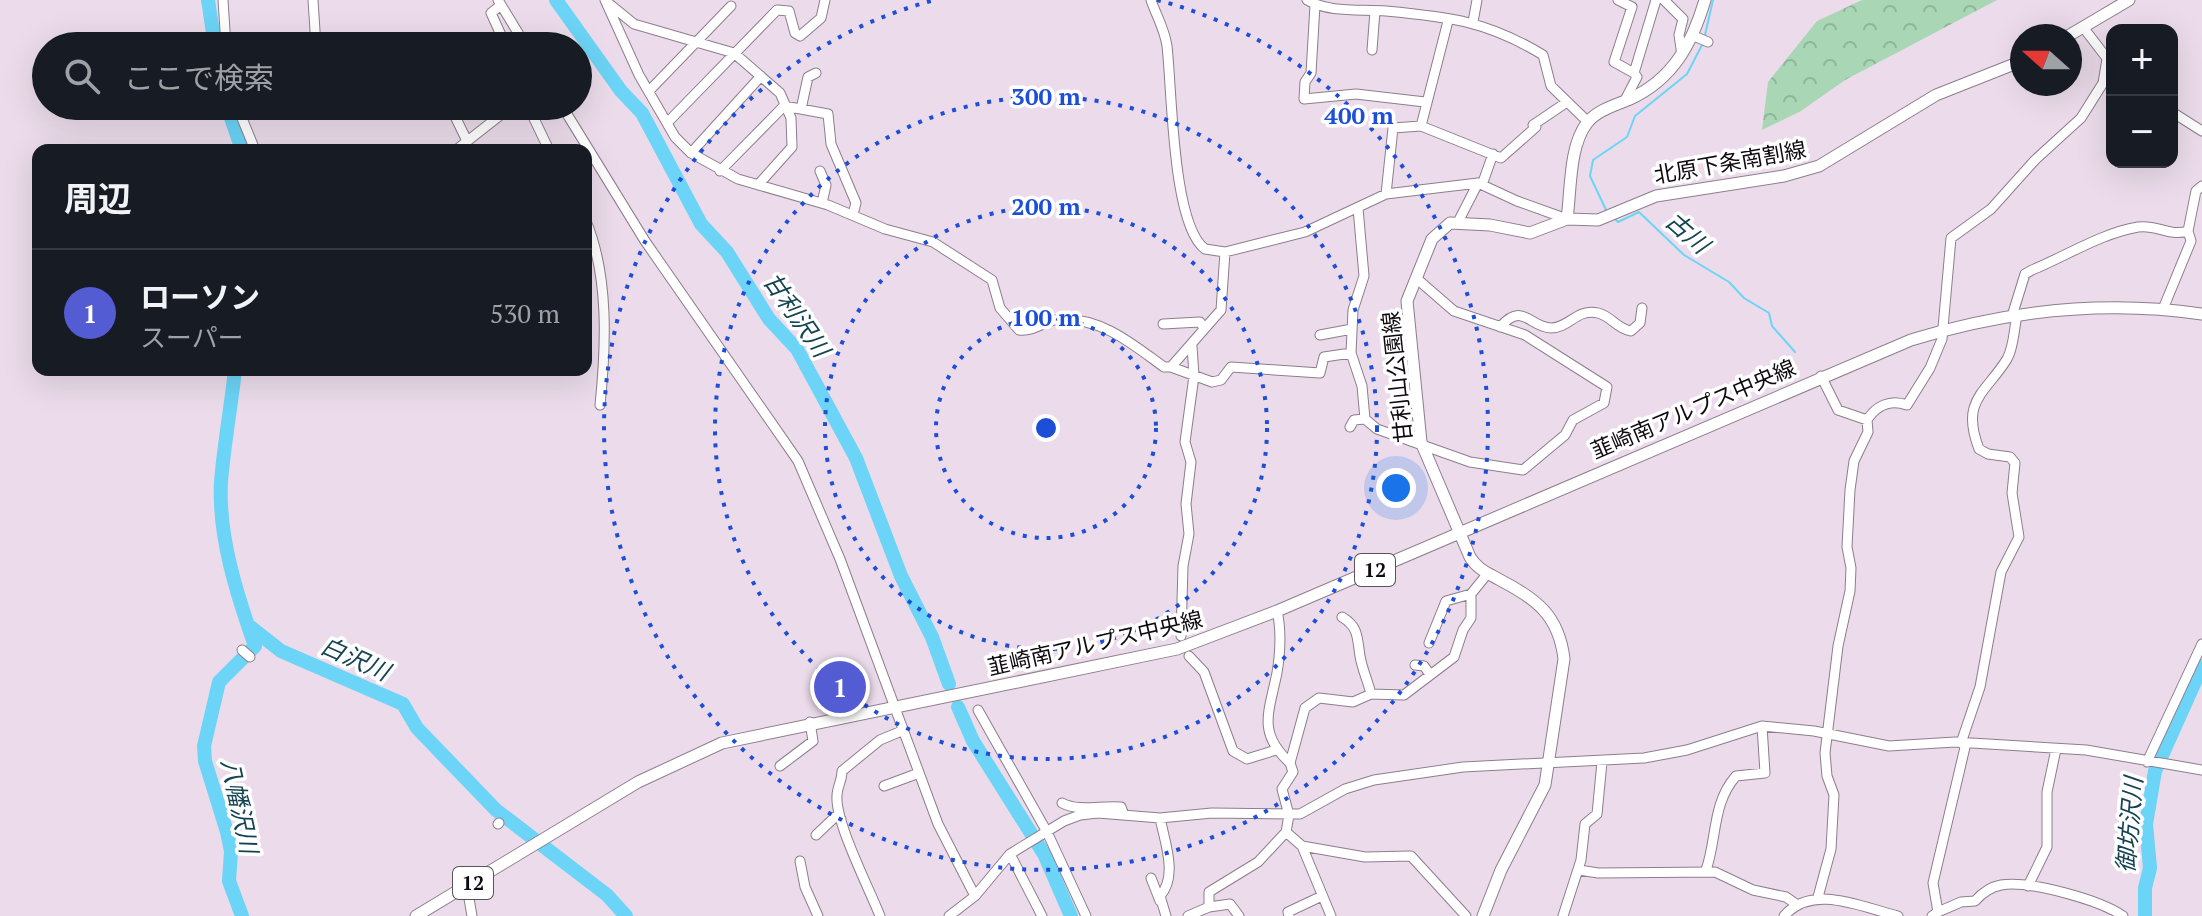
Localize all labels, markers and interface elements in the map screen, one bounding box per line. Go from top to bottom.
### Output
north arrow [2010,24,2082,96]
map controls [2106,24,2178,168]
button: + [2106,24,2178,96]
search box [32,32,592,120]
icon: search [60,54,104,98]
text: ここで検索 [124,58,274,98]
text: 300 m [1011,80,1081,112]
button: − [2106,96,2178,168]
text: 400 m [1324,99,1394,131]
street label: 北原下条南割線 [1652,134,1808,189]
text: 周辺 [64,176,132,221]
text: 200 m [1011,190,1081,222]
water label: 古川 [1659,204,1719,262]
water label: 甘利沢川 [756,266,839,365]
text: ローソン [140,277,260,317]
text: 1 [83,296,97,330]
text: 530 m [490,296,560,330]
text: 100 m [1011,301,1081,333]
street label: 甘利山公園線 [1375,310,1418,444]
text: スーパー [140,320,244,354]
street label: 韮崎南アルプス中央線 [1586,352,1800,465]
centre of rings [1032,414,1060,442]
your location [1376,468,1416,508]
road number: 12 [1355,554,1395,586]
street label: 韮崎南アルプス中央線 [985,604,1205,681]
water label: 白沢川 [316,629,398,689]
pin: 1 [814,657,866,717]
water label: 八幡沢川 [214,756,266,859]
water label: 御坊沢川 [2109,773,2149,874]
road number: 12 [453,867,493,899]

